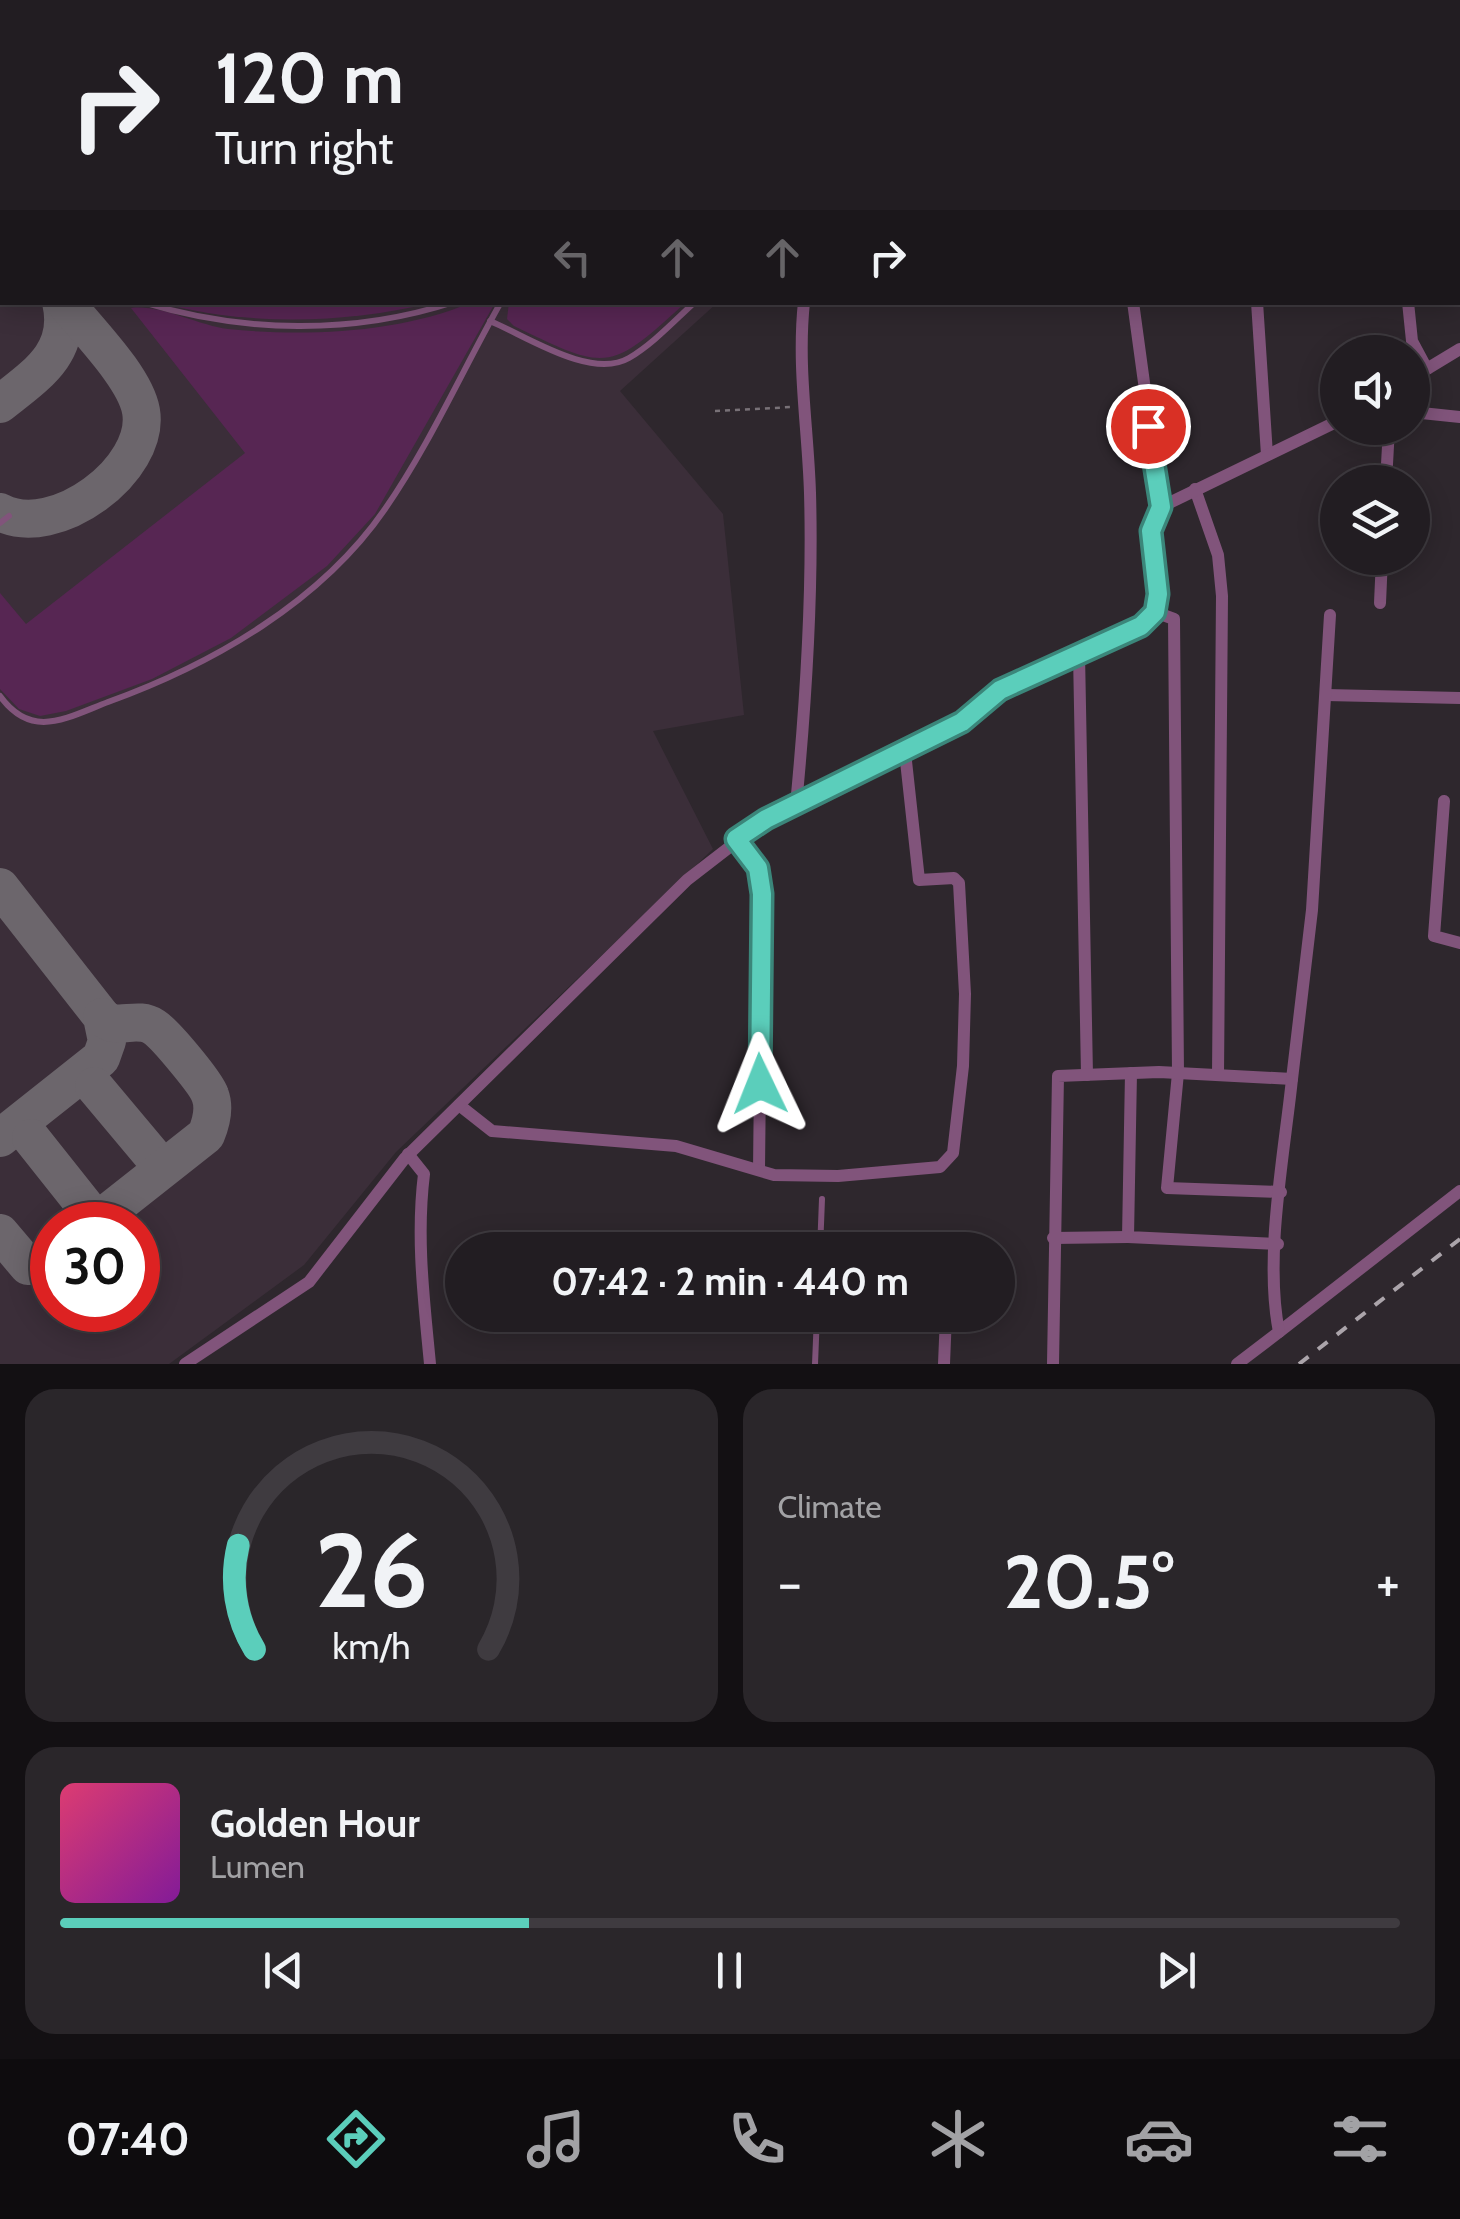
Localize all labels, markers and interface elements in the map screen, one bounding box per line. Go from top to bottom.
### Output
text: 120 m [215,35,404,121]
icon: right [50,40,180,170]
text: Turn right [215,121,394,175]
icon: left [545,230,600,285]
icon: ahead [650,230,705,285]
icon: ahead [755,230,810,285]
icon: right [860,230,915,285]
map controls [1320,335,1430,575]
button: sound [1320,335,1430,445]
pin [1106,384,1191,469]
icon: arrive [1121,399,1176,454]
button: layers [1320,465,1430,575]
position arrow [708,1032,812,1136]
speed limit sign: 30 [30,1202,160,1332]
text: 07:42 · 2 min · 440 m [551,1258,909,1305]
text: Climate [778,1487,882,1526]
text: 26 [315,1507,428,1633]
text: 20.5° [1004,1536,1174,1627]
text: − [778,1549,802,1616]
text: + [1376,1549,1400,1616]
text: km/h [332,1625,410,1668]
text: Golden Hour [210,1800,420,1847]
text: Lumen [210,1847,305,1886]
icon: previous [256,1943,311,1998]
icon: pause [702,1943,757,1998]
icon: next [1149,1943,1204,1998]
icon: directions [321,2104,391,2174]
icon: music [521,2104,591,2174]
icon: phone [722,2104,792,2174]
icon: climate [923,2104,993,2174]
icon: car [1124,2104,1194,2174]
icon: filters [1325,2104,1395,2174]
text: 07:40 [65,2112,190,2166]

